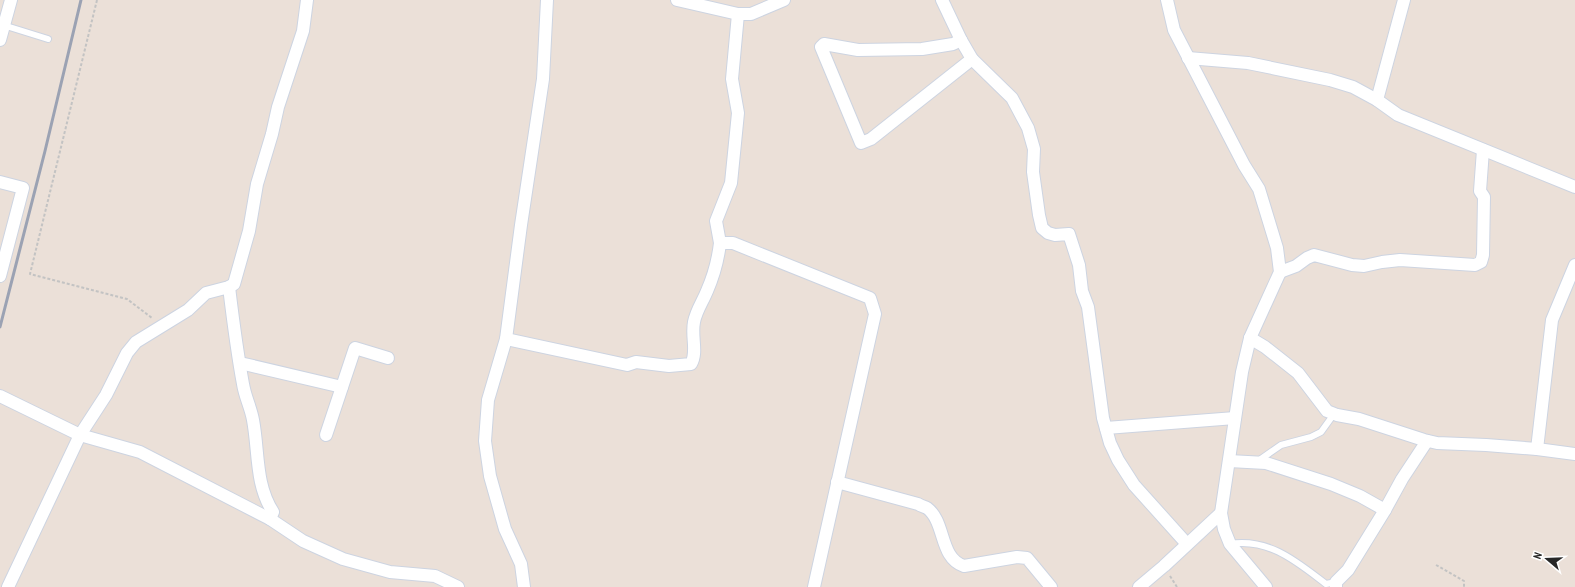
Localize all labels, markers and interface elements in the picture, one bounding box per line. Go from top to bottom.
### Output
north arrow [1527,539,1567,579]
text: N [1530,551,1545,561]

